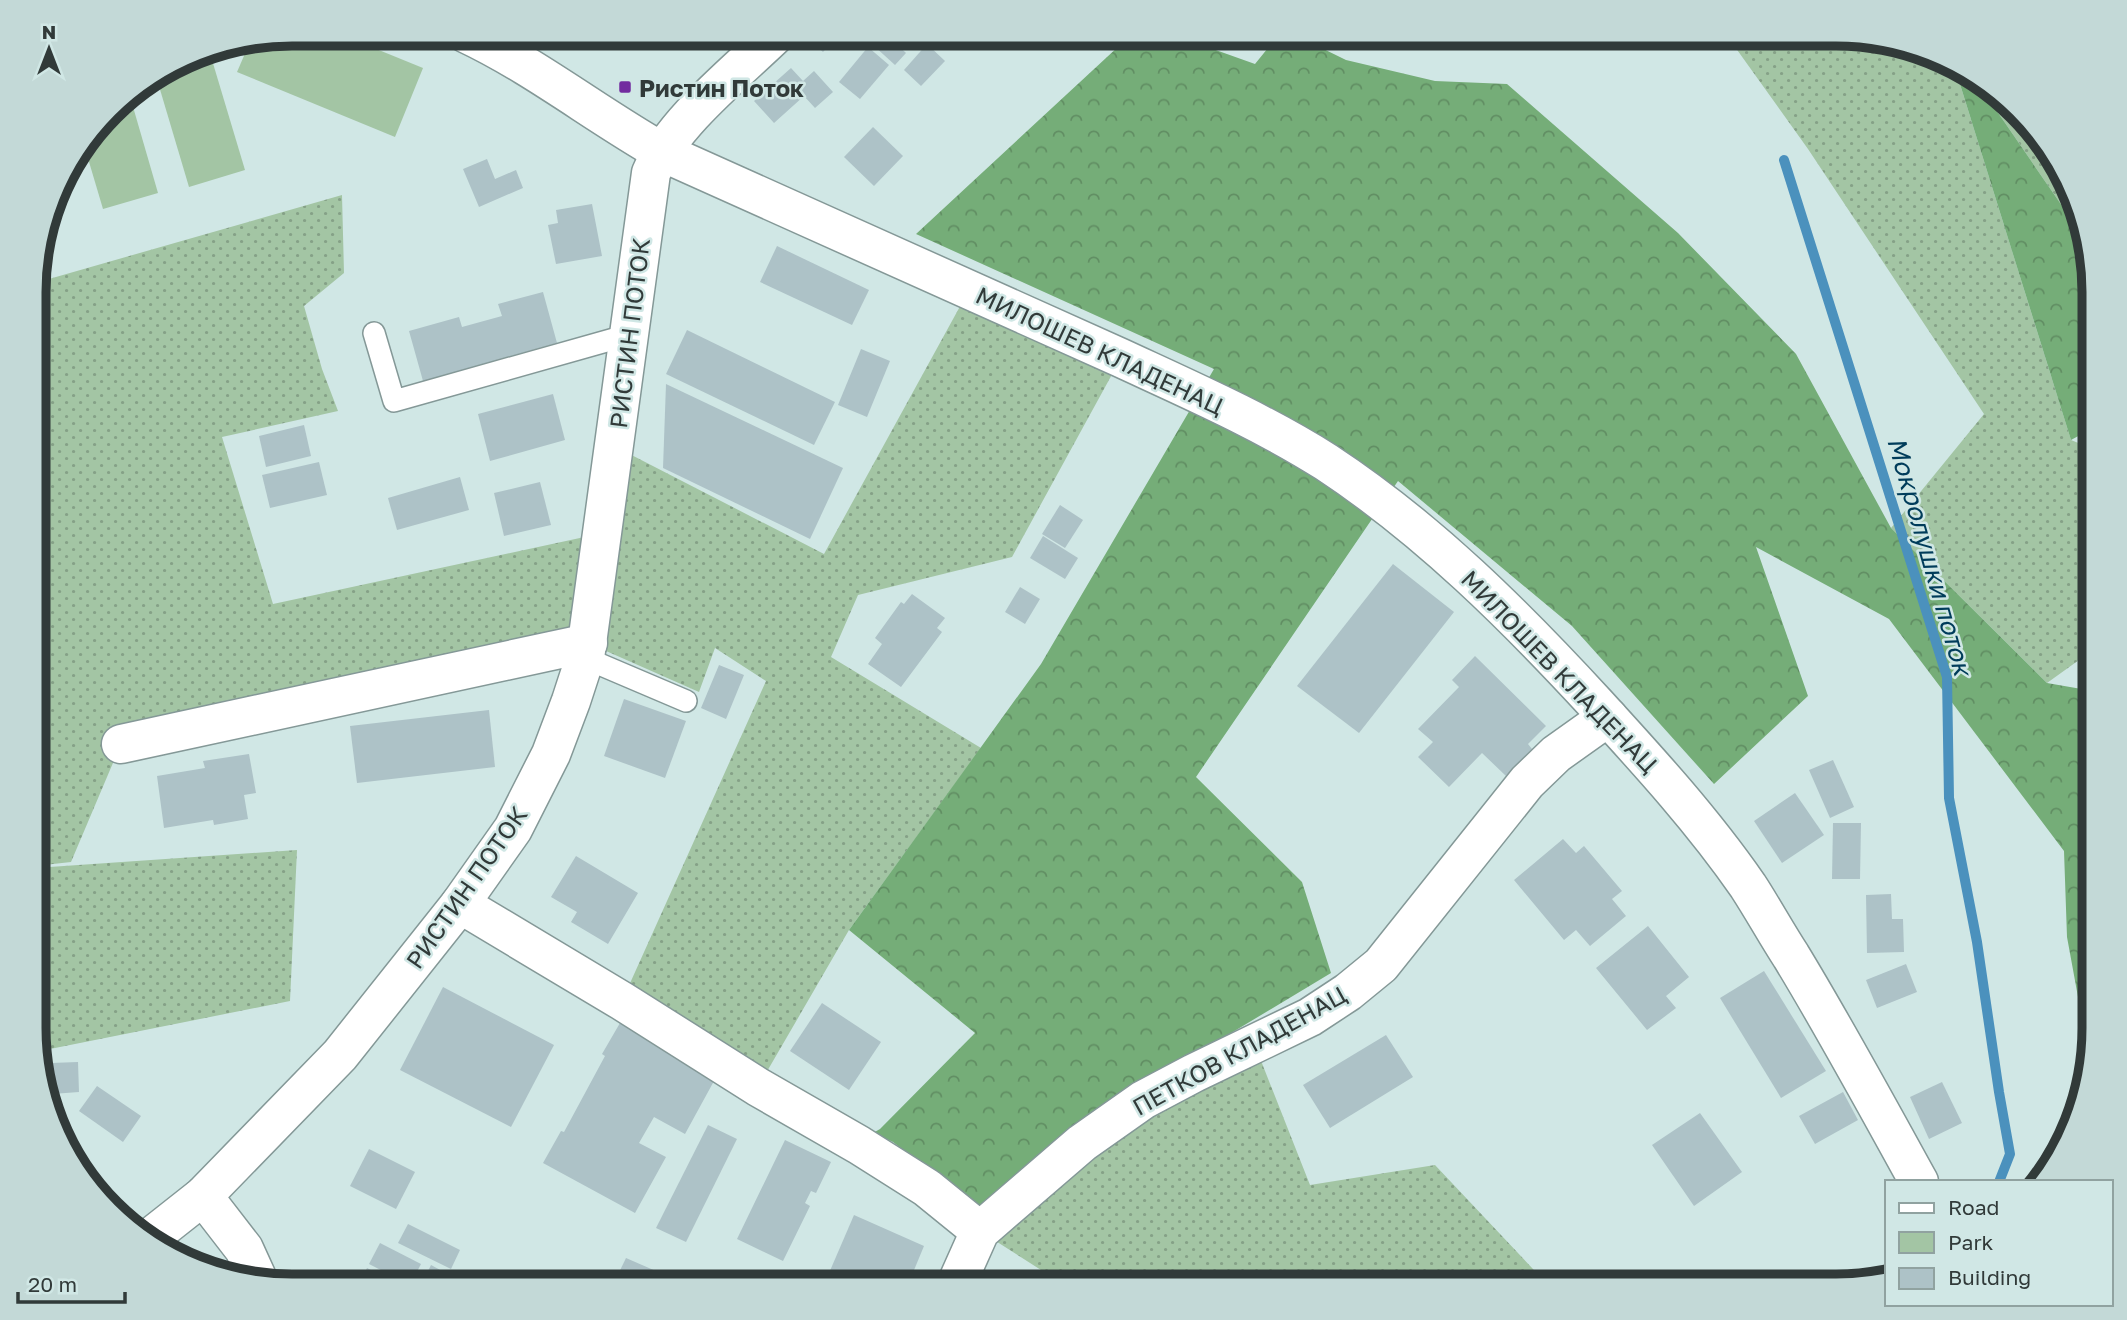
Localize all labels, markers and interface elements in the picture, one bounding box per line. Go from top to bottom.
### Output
north arrow [14,14,84,84]
text: N [42,20,56,43]
place label: Ристин Поток [639,73,804,102]
marker: Ристин Поток [617,79,633,95]
street label: РИСТИН ПОТОК [603,236,655,430]
street label: МИЛОШЕВ КЛАДЕНАЦ [972,280,1228,420]
water label: Мокролушки поток [1881,433,1980,682]
street label: МИЛОШЕВ КЛАДЕНАЦ [1456,564,1664,778]
street label: РИСТИН ПОТОК [399,800,533,974]
street label: ПЕТКОВ КЛАДЕНАЦ [1127,979,1351,1121]
legend [1885,1180,2113,1306]
text: Road [1948,1194,1999,1220]
text: Park [1948,1229,1994,1255]
scale bar [18,1260,124,1304]
text: Building [1948,1264,2031,1290]
text: 20 m [28,1271,77,1297]

